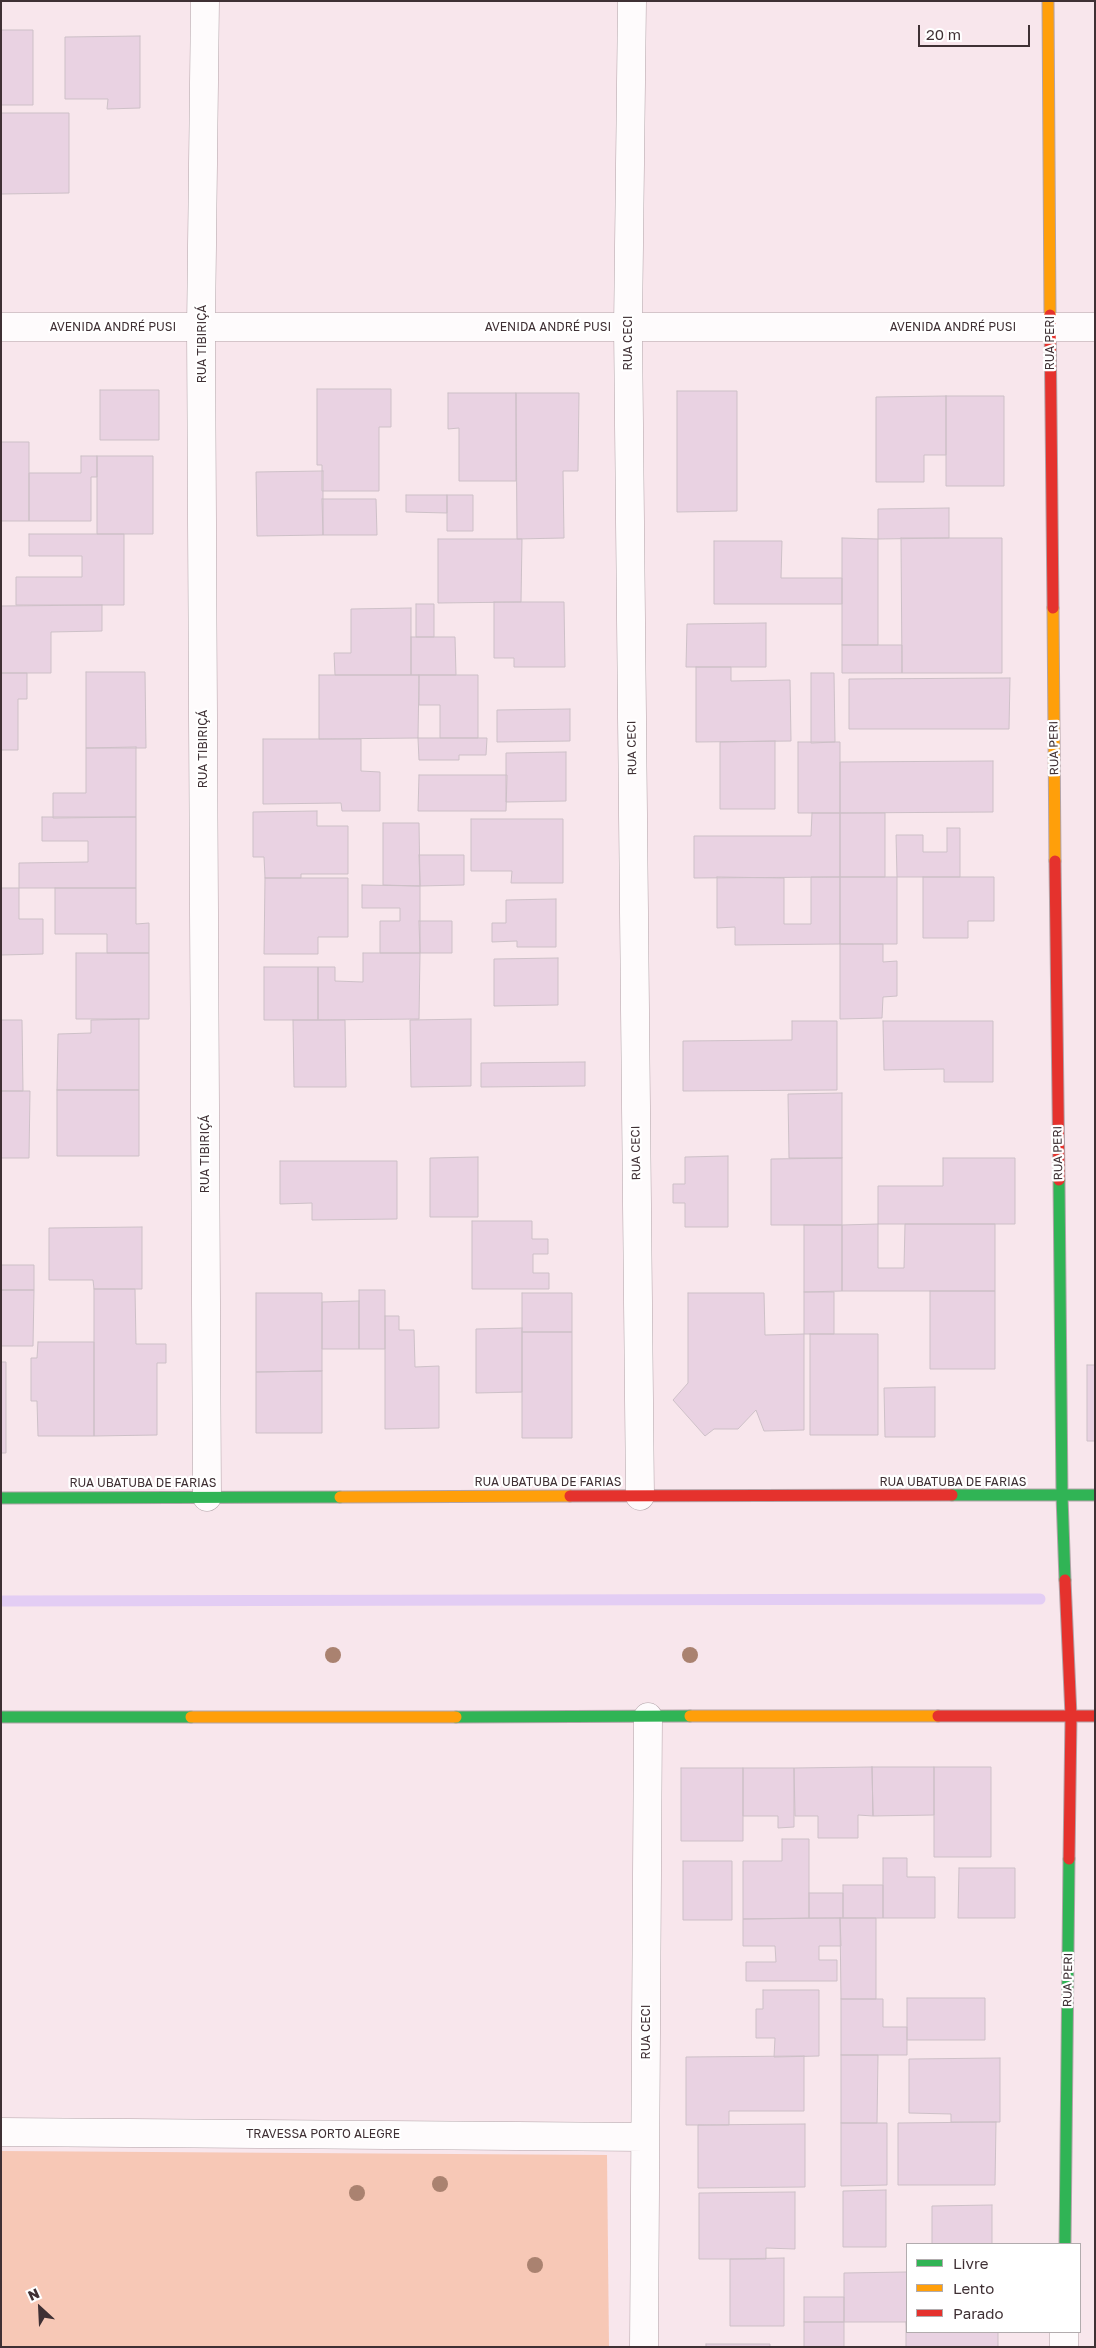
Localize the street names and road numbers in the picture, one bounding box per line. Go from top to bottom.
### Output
street label: RUA TIBIRIÇÁ [195,305,209,383]
street label: RUA CECI [621,316,635,370]
street label: RUA PERI [1043,316,1057,370]
street label: AVENIDA ANDRÉ PUSI [50,320,176,334]
street label: AVENIDA ANDRÉ PUSI [485,320,611,334]
street label: AVENIDA ANDRÉ PUSI [890,320,1016,334]
street label: RUA TIBIRIÇÁ [196,710,210,788]
street label: RUA CECI [624,720,640,776]
street label: RUA PERI [1046,721,1062,775]
street label: RUA TIBIRIÇÁ [198,1115,212,1193]
street label: RUA CECI [628,1125,644,1181]
street label: RUA PERI [1050,1126,1066,1180]
street label: RUA UBATUBA DE FARIAS [475,1475,621,1489]
street label: RUA UBATUBA DE FARIAS [880,1475,1026,1489]
street label: RUA UBATUBA DE FARIAS [70,1476,216,1490]
street label: RUA PERI [1060,1953,1076,2007]
street label: RUA CECI [639,2005,653,2059]
street label: TRAVESSA PORTO ALEGRE [246,2127,400,2141]

